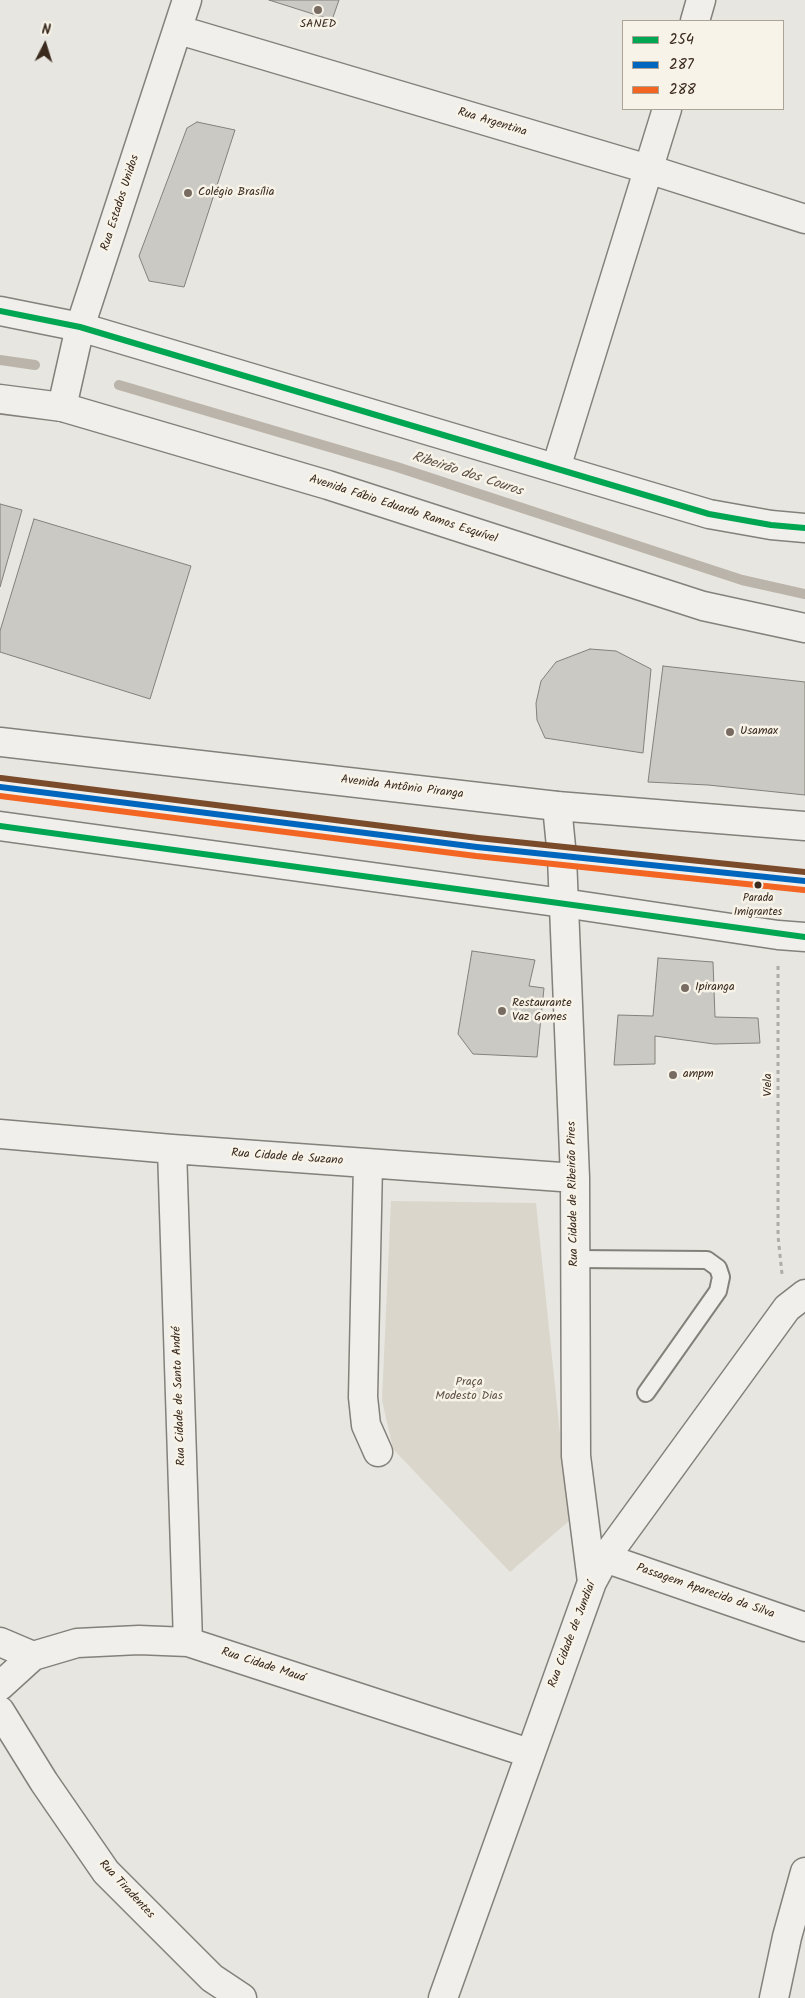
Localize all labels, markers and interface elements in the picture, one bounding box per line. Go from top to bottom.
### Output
marker: SANED [312,4,324,16]
place label: SANED [300,18,336,32]
text: N [41,19,52,41]
north arrow [20,20,70,70]
legend [622,20,785,110]
text: 254 [669,28,694,52]
text: 287 [669,53,694,77]
text: 288 [669,78,696,102]
street label: Rua Argentina [456,106,528,140]
street label: Rua Estados Unidos [99,153,143,253]
place label: Colégio Brasília [198,186,274,200]
marker: Colégio Brasília [182,187,194,199]
water label: Ribeirão dos Couros [410,449,524,501]
street label: Avenida Fábio Eduardo Ramos Esquível [307,473,499,547]
place label: Usamax [740,725,778,739]
marker: Usamax [724,726,736,738]
street label: Avenida Antônio Piranga [340,773,464,803]
marker: Parada Imigrantes [753,880,763,890]
place label: Parada Imigrantes [734,892,782,918]
place label: Ipiranga [695,981,735,995]
marker: Ipiranga [679,982,691,994]
place label: Restaurante Vaz Gomes [512,997,572,1025]
marker: Restaurante Vaz Gomes [496,1005,508,1017]
place label: ampm [683,1068,713,1082]
marker: ampm [667,1069,679,1081]
street label: Viela [762,1073,776,1097]
street label: Rua Cidade de Ribeirão Pires [566,1121,582,1267]
street label: Rua Cidade de Suzano [231,1147,343,1169]
street label: Rua Cidade de Santo André [170,1326,190,1466]
park label: Praça Modesto Dias [435,1376,503,1404]
street label: Passagem Aparecido da Silva [634,1562,776,1622]
street label: Rua Cidade de Jundiaí [546,1580,600,1690]
street label: Rua Cidade Mauá [219,1646,307,1686]
street label: Rua Tiradentes [95,1858,157,1922]

